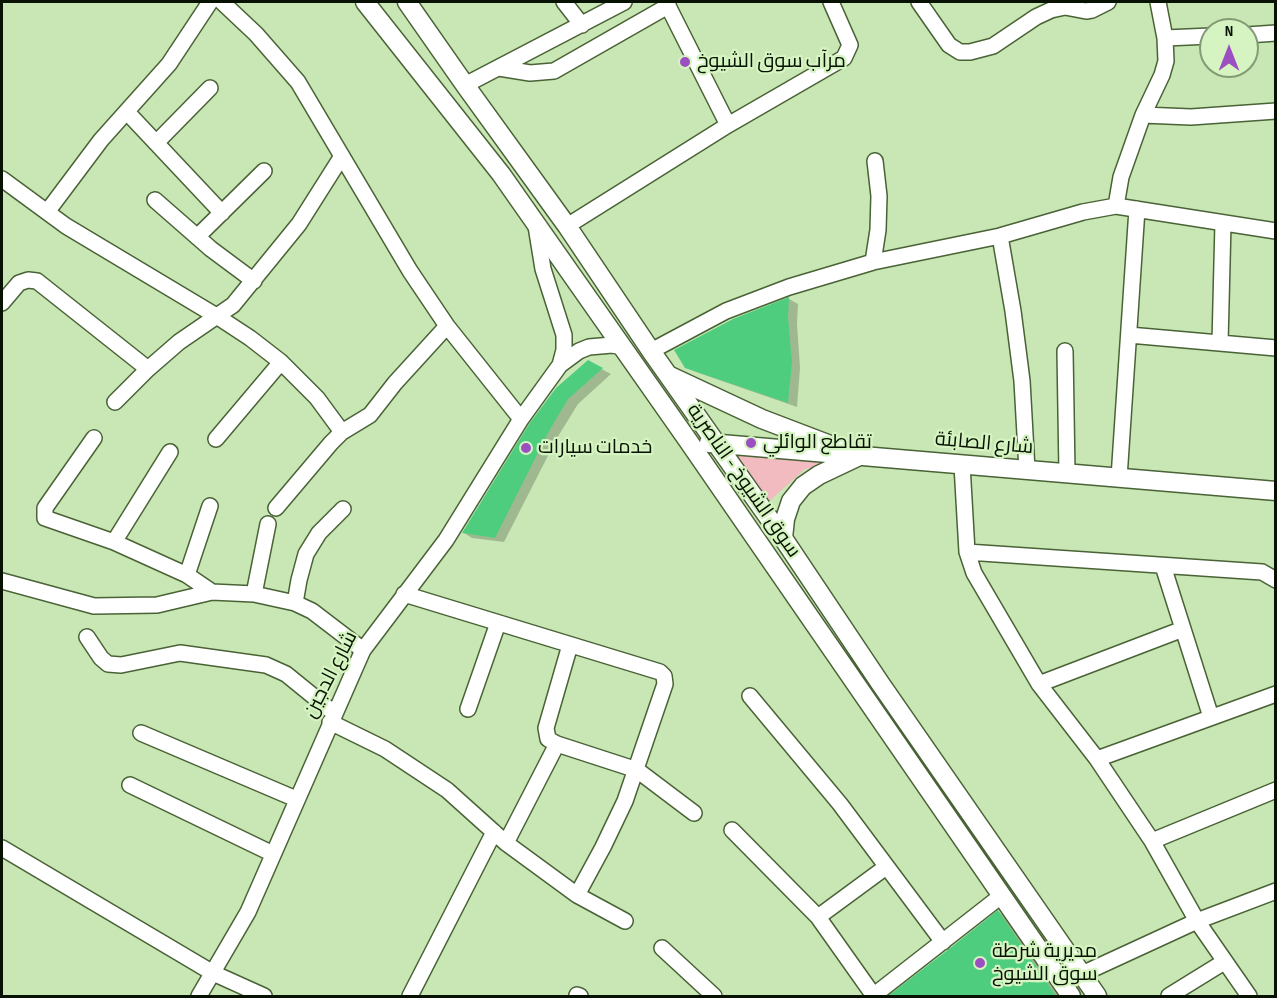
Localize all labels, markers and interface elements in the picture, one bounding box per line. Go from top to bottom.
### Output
north arrow [1199,18,1259,78]
text: N [1225,22,1233,41]
place label: مرآب سوق الشيوخ [697,50,846,74]
marker: مرآب سوق الشيوخ [678,55,692,69]
street label: سوق الشيوخ - الناصرية [681,399,805,563]
street label: شارع الصابئة [934,428,1034,460]
place label: تقاطع الوائلي [763,431,872,455]
place label: خدمات سيارات [538,436,652,460]
marker: تقاطع الوائلي [744,436,758,450]
marker: خدمات سيارات [519,441,533,455]
street label: شارع الدجين [299,627,363,723]
place label: مديرية شرطة سوق الشيوخ [992,940,1098,987]
marker: مديرية شرطة سوق الشيوخ [973,956,987,970]

